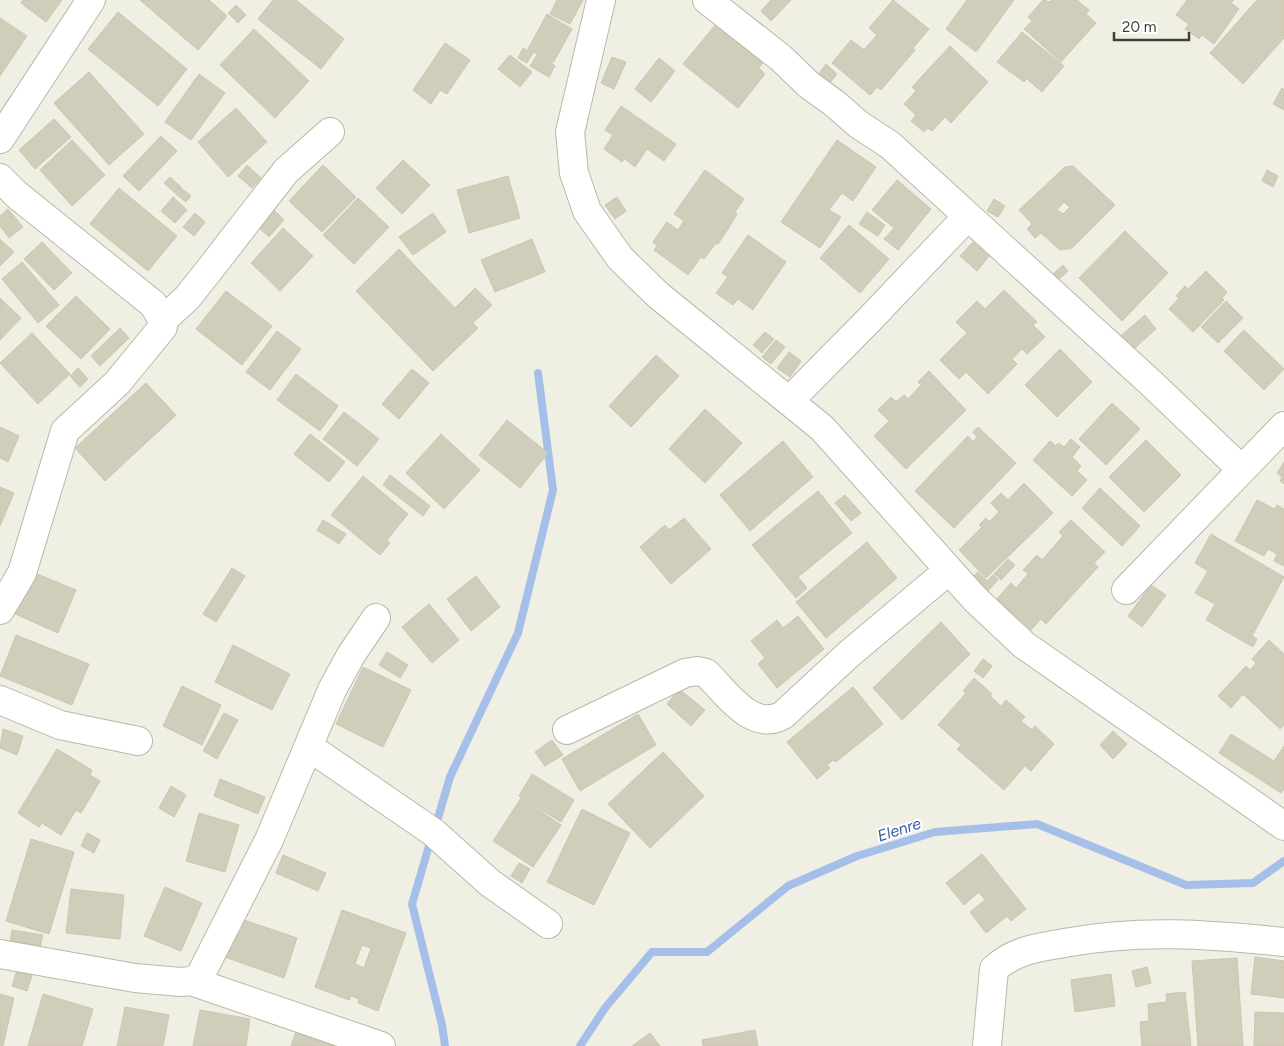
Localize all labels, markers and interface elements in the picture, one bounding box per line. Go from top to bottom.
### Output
scale bar [1114,10,1189,42]
text: 20 m [1122,18,1156,36]
water label: Elenre [875,813,924,845]

